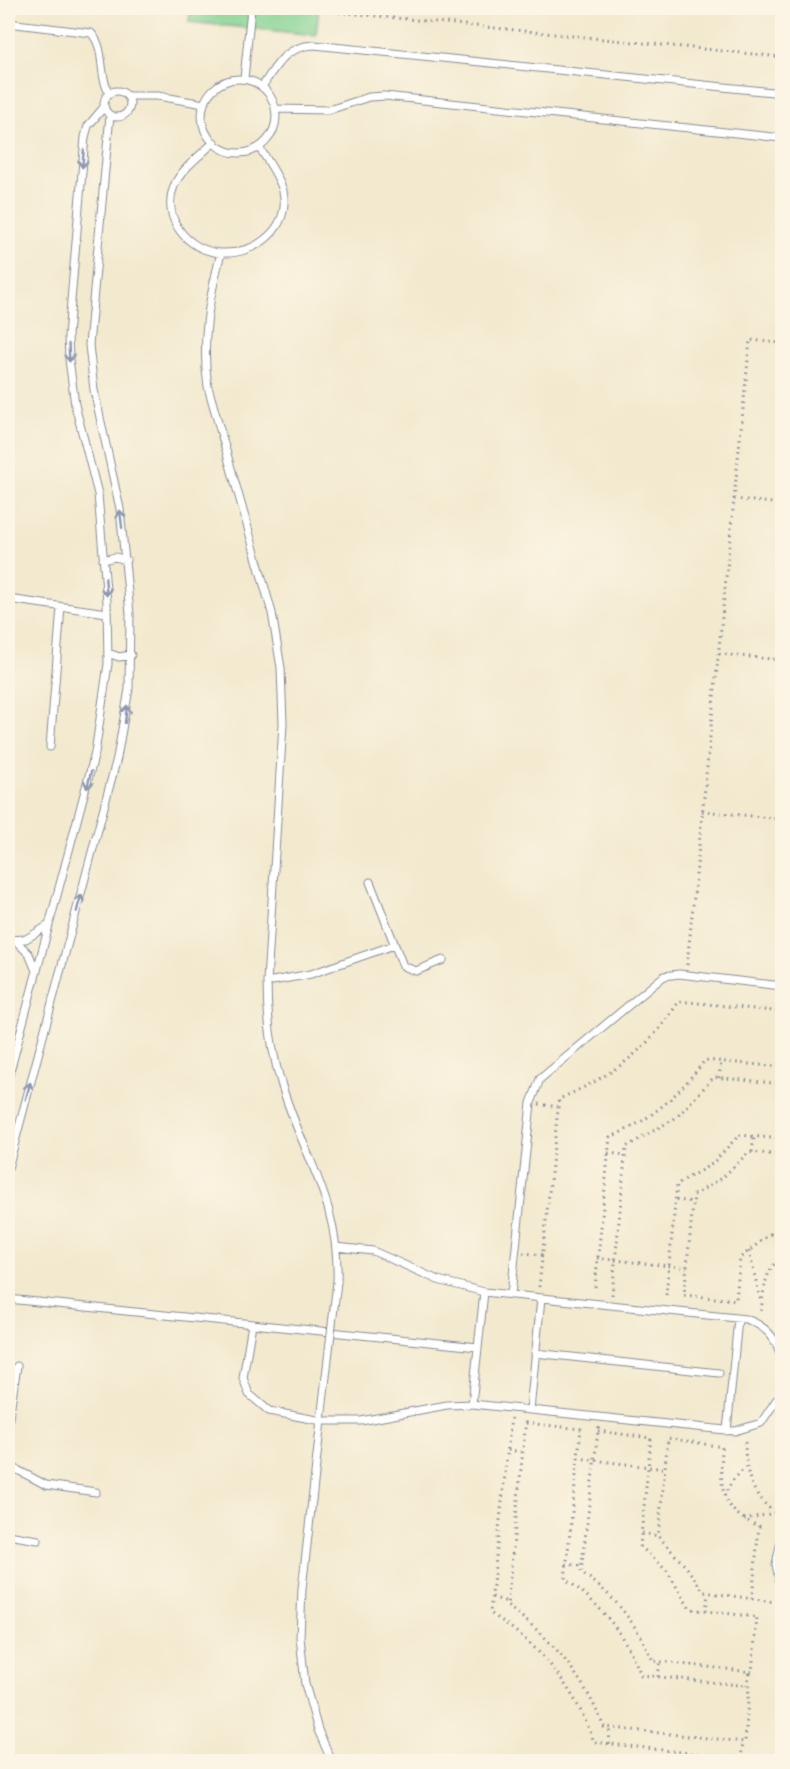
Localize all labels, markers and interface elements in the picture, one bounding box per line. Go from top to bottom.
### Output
one-way arrow [77,149,88,169]
one-way arrow [63,343,74,363]
one-way arrow [115,510,126,530]
one-way arrow [100,576,111,596]
one-way arrow [121,704,132,724]
one-way arrow [82,770,94,789]
one-way arrow [73,893,85,912]
one-way arrow [23,1082,34,1101]

